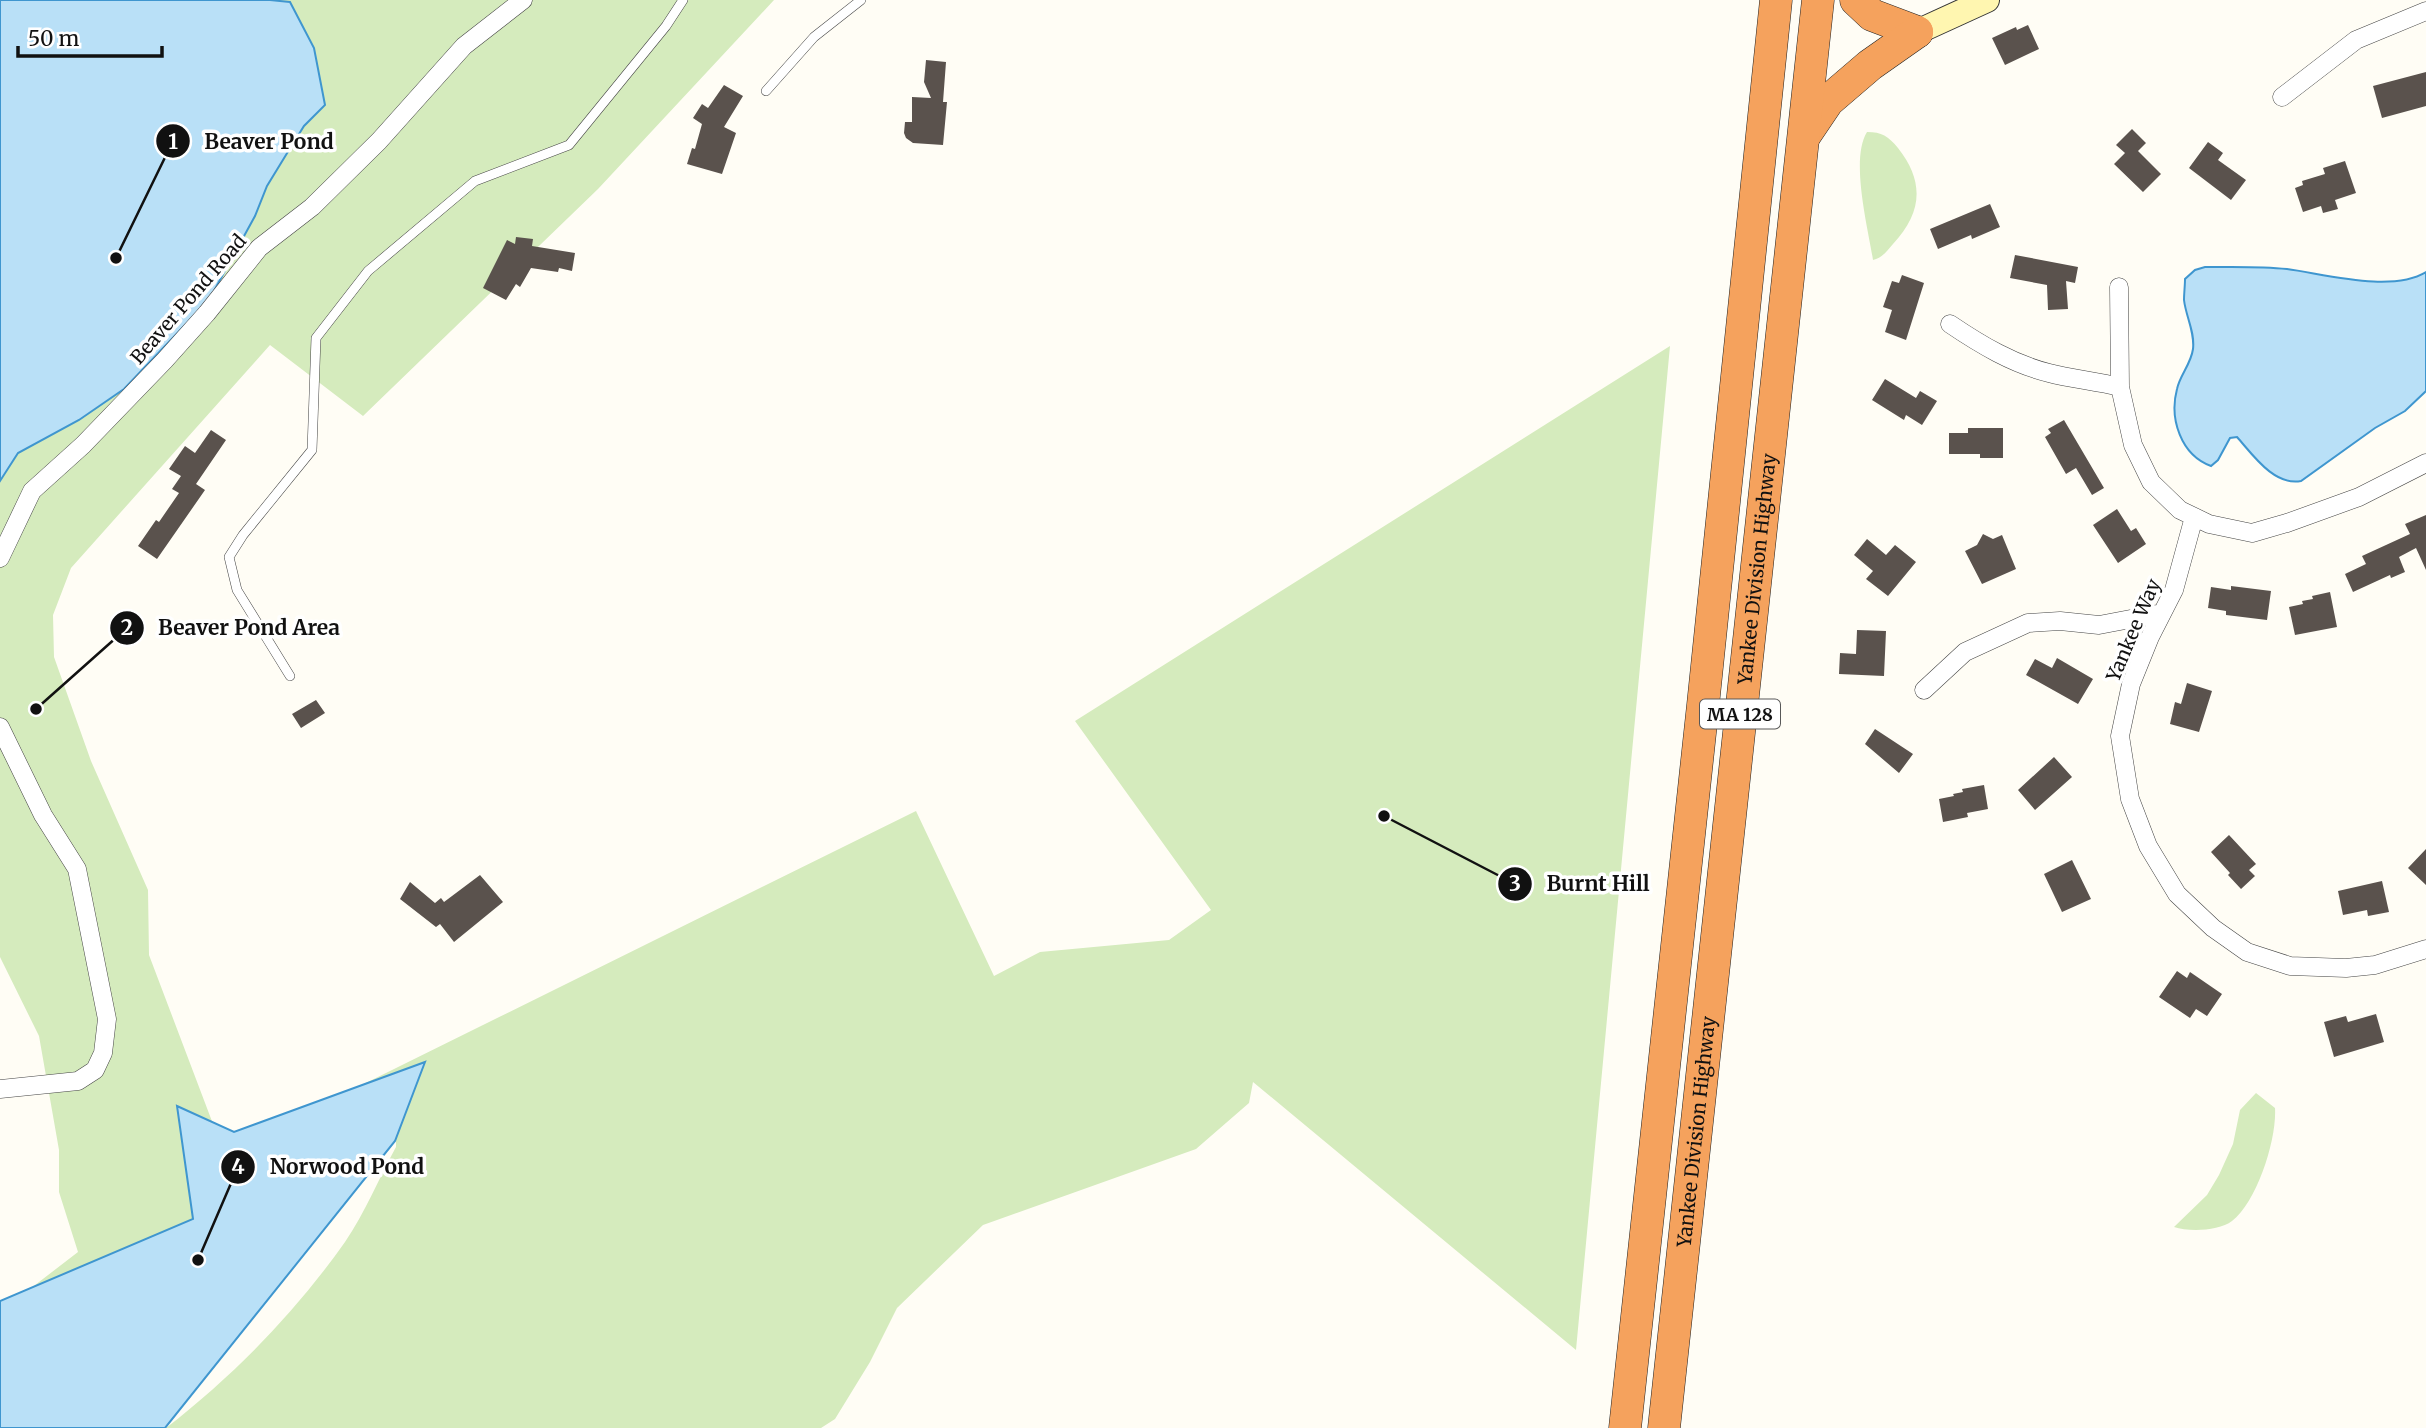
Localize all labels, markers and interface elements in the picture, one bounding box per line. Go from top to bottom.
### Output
scale bar [18,14,161,58]
text: 50 m [28,25,79,52]
callout: Beaver Pond [155,120,347,162]
text: 1 [168,128,178,155]
text: Beaver Pond [204,128,334,155]
street label: Beaver Pond Road [125,229,251,369]
street label: Yankee Division Highway [1732,452,1781,687]
street label: Yankee Way [2100,575,2165,686]
callout: Beaver Pond Area [109,607,354,649]
text: 2 [121,614,133,641]
text: Beaver Pond Area [158,614,340,641]
road number: MA 128 [1700,700,1780,728]
callout: Burnt Hill [1497,863,1664,905]
text: 3 [1509,870,1521,897]
text: Burnt Hill [1546,870,1650,897]
street label: Yankee Division Highway [1671,1015,1720,1249]
callout: Norwood Pond [220,1146,438,1188]
text: 4 [231,1153,245,1180]
text: Norwood Pond [270,1153,424,1180]

